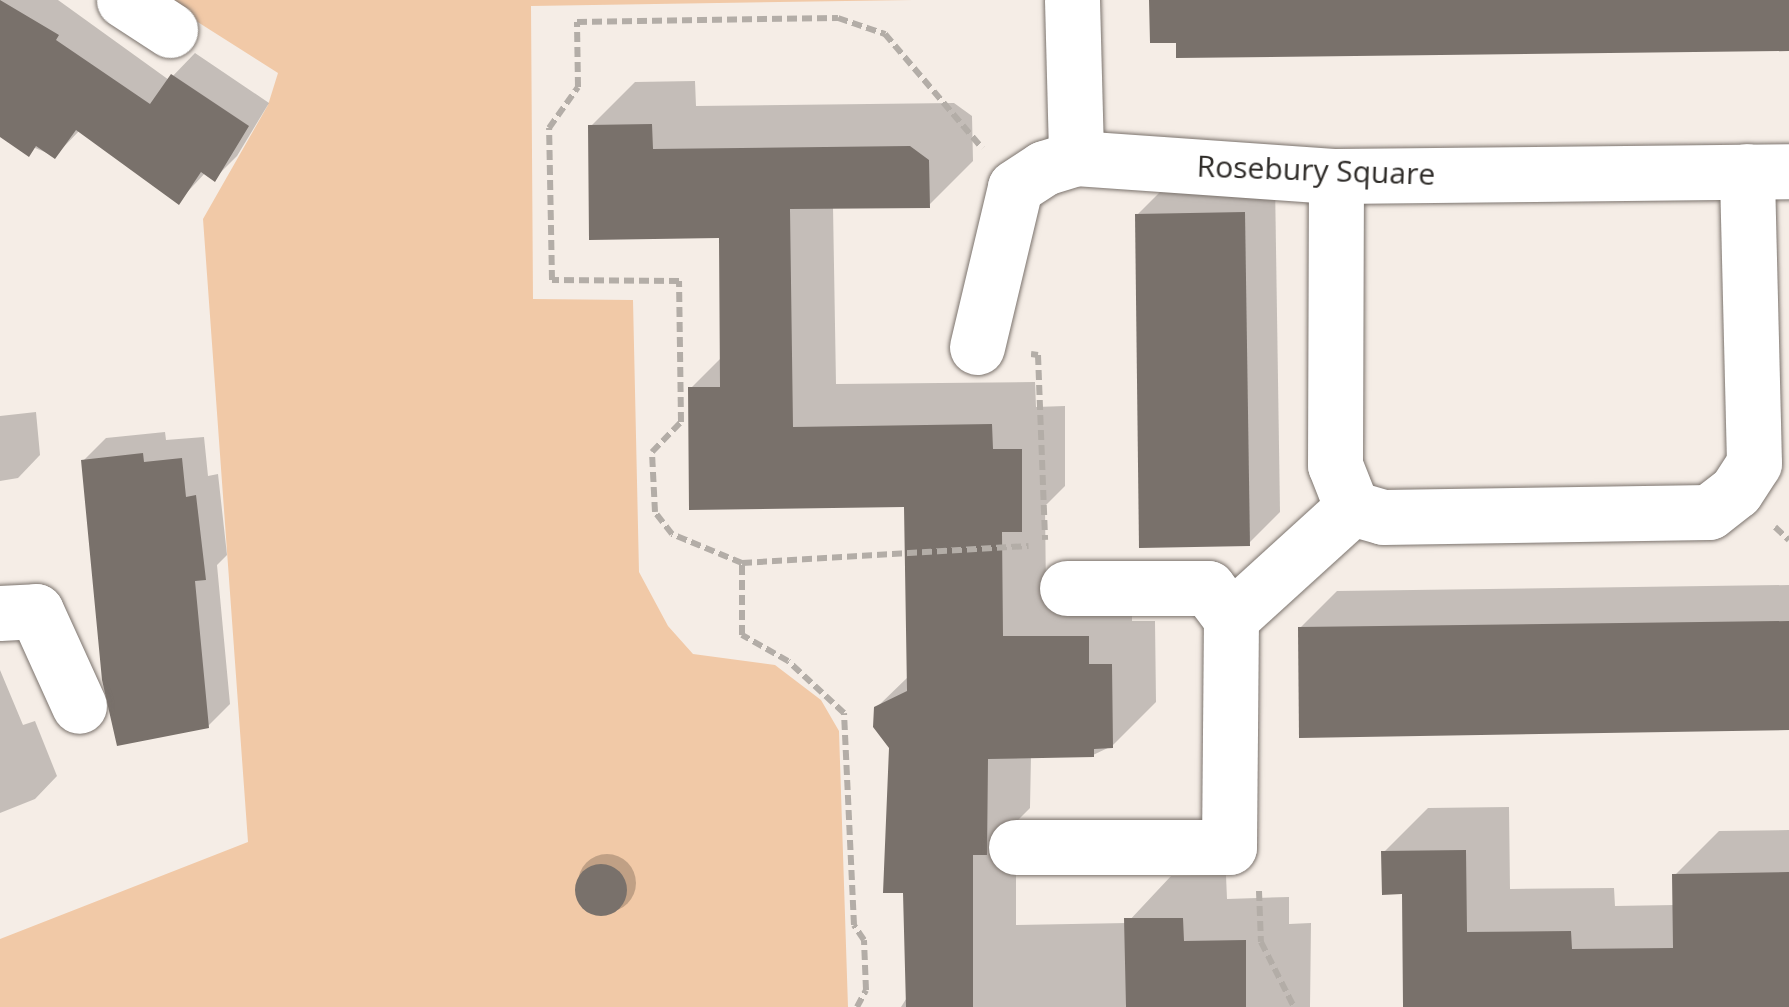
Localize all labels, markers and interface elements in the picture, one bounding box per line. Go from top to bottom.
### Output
street label: Rosebury Square [1196,148,1436,192]

